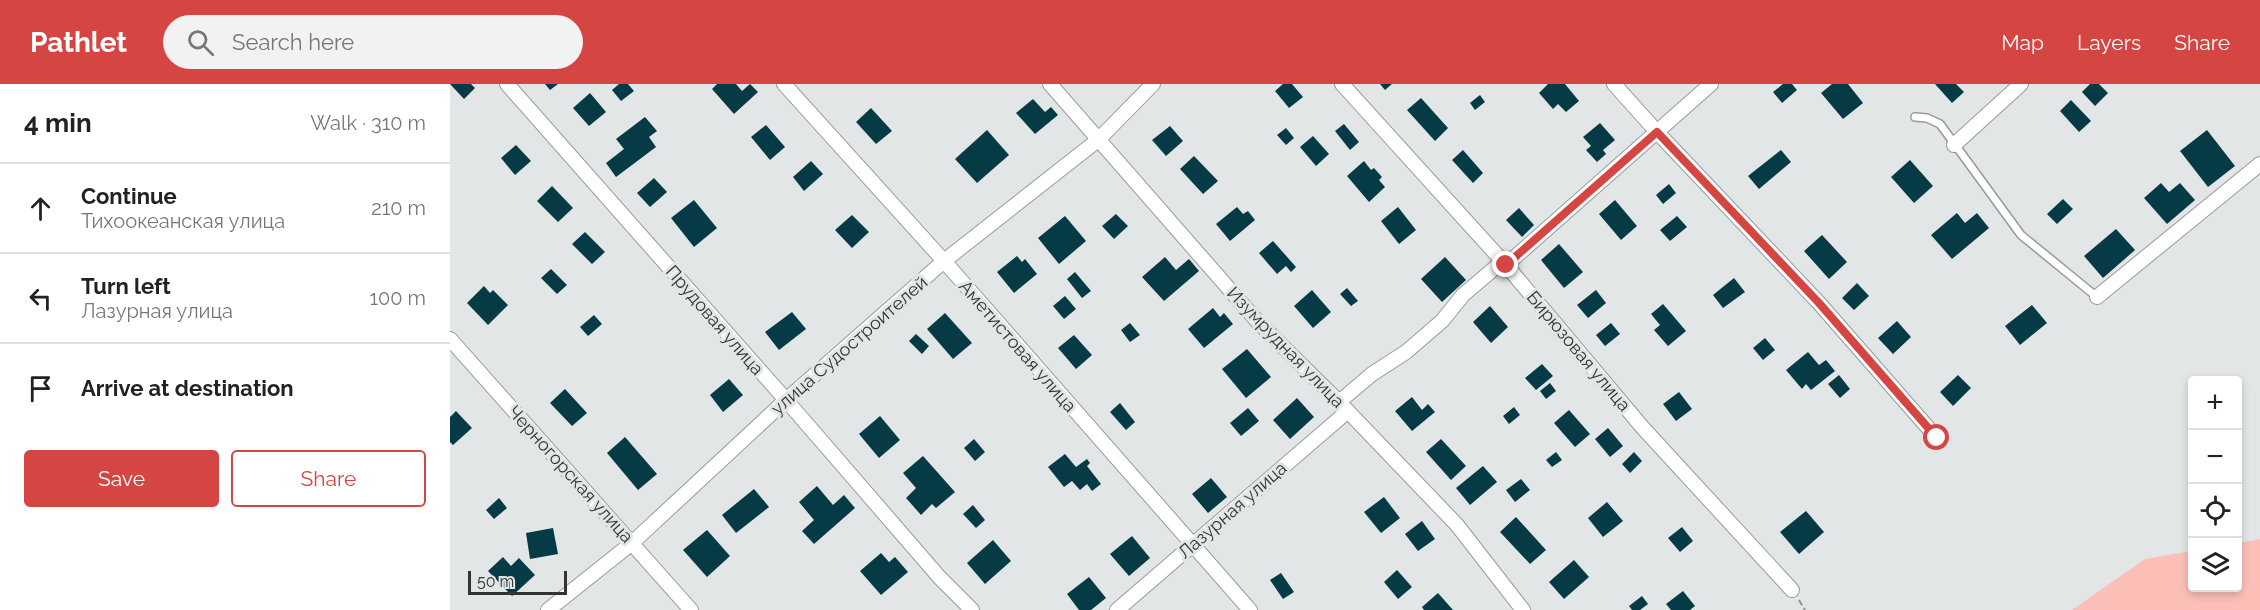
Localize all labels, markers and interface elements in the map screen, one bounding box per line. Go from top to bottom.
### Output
search box [163,15,583,69]
text: Pathlet [30,26,127,59]
icon: search [184,26,217,59]
text: Search here [232,29,354,55]
text: Map [2001,30,2044,55]
text: Layers [2077,30,2141,55]
text: Share [2174,30,2230,55]
text: 4 min [24,108,92,138]
text: Walk · 310 m [310,111,426,135]
text: Continue [81,183,177,209]
icon: ahead [24,192,57,225]
text: 210 m [371,196,426,220]
text: Тихоокеанская улица [81,209,285,233]
route end [1492,251,1518,277]
street label: Прудовая улица [662,261,768,379]
street label: улица Судостроителей [766,271,932,419]
text: Turn left [81,273,171,299]
street label: Аметистовая улица [955,276,1081,416]
icon: left [24,282,57,315]
street label: Изумрудная улица [1223,282,1349,412]
text: 100 m [369,286,426,310]
street label: Бирюзовая улица [1523,287,1635,415]
text: Лазурная улица [81,299,233,323]
icon: arrive [24,372,57,405]
text: Arrive at destination [81,375,294,401]
map controls [2188,376,2242,592]
button: + [2188,376,2242,430]
street label: Черногорская улица [504,401,638,547]
route start [1923,424,1949,450]
button: − [2188,430,2242,484]
button: Save [24,450,219,507]
button: Share [231,450,426,507]
street label: Лазурная улица [1174,457,1290,563]
button: locate [2188,484,2242,538]
button: layers [2188,538,2242,592]
scale bar [468,568,567,596]
text: 50 m [477,572,514,591]

